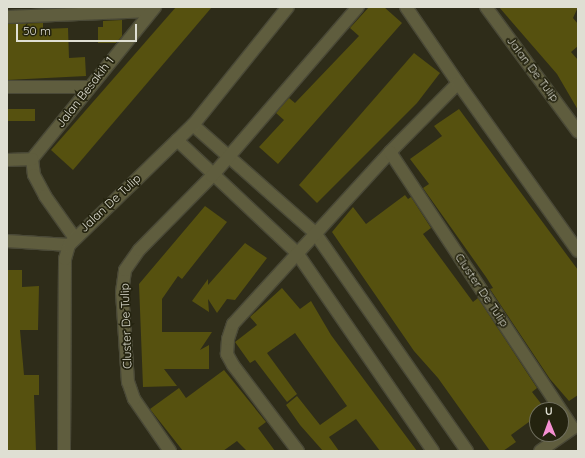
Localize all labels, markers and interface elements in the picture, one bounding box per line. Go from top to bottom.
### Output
scale bar [18,16,139,42]
text: 50 m [23,23,51,38]
street label: Jalan De Tulip [504,33,562,105]
street label: Jalan Besakih 1 [53,54,117,130]
street label: Jalan De Tulip [76,171,144,235]
street label: Cluster De Tulip [452,250,512,330]
street label: Cluster De Tulip [117,283,135,369]
north arrow [529,402,569,442]
text: U [545,404,553,418]

